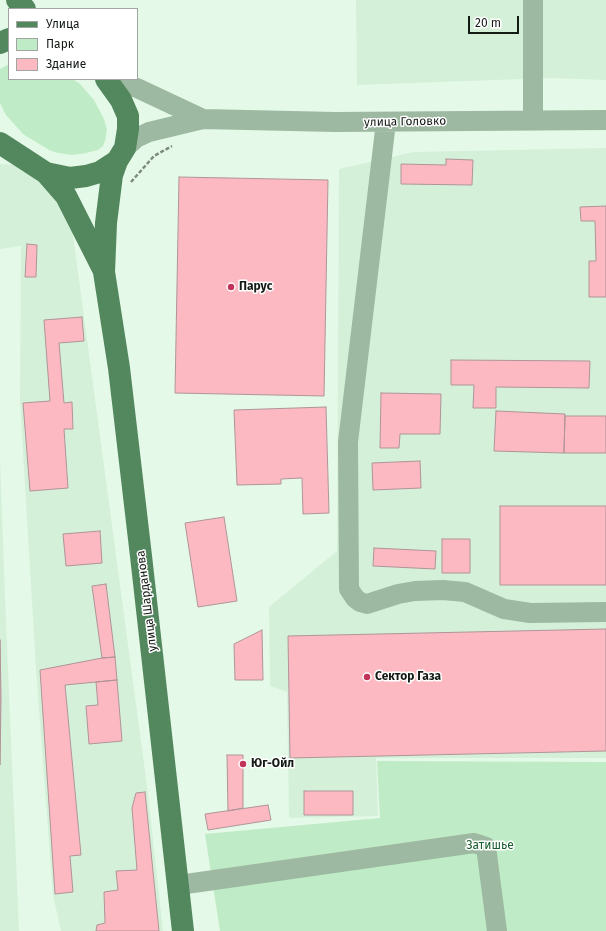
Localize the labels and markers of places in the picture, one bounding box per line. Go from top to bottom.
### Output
place label: Парус [239,280,272,294]
marker: Парус [226,282,236,292]
place label: Сектор Газа [375,670,441,684]
marker: Сектор Газа [362,672,372,682]
place label: Юг-Ойл [251,757,294,771]
marker: Юг-Ойл [238,759,248,769]

